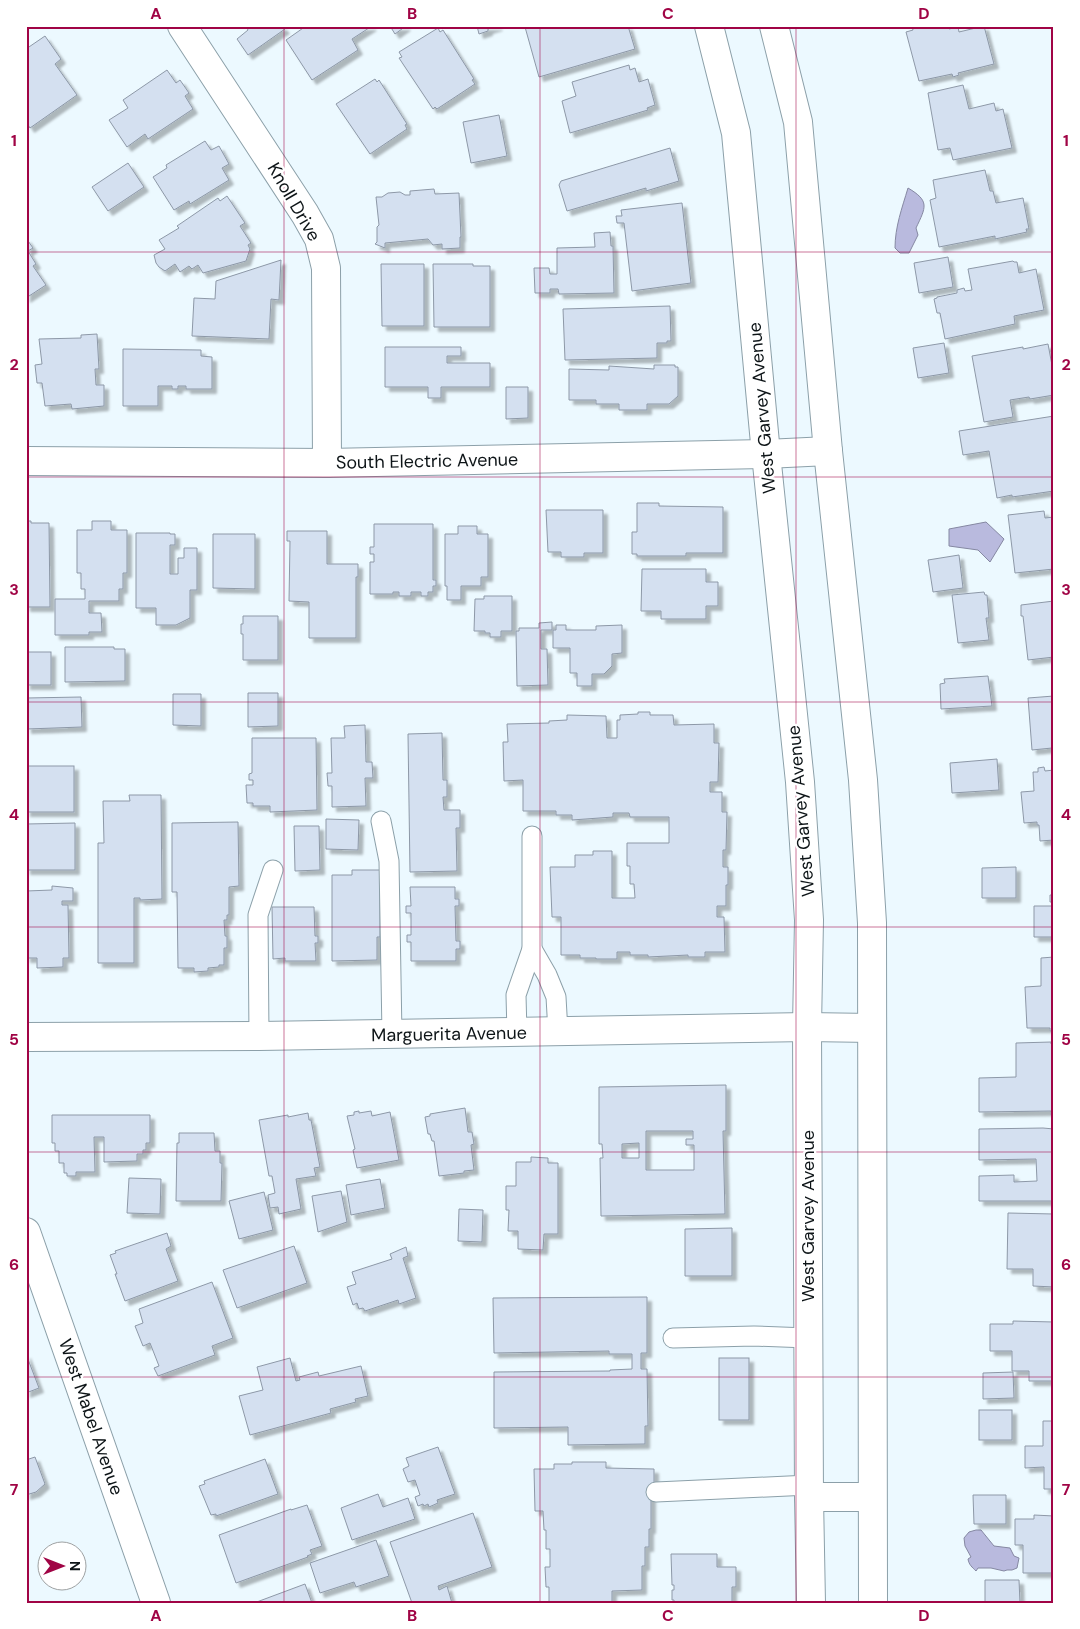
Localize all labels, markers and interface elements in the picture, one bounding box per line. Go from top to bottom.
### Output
text: A [150,3,162,24]
text: B [407,3,417,24]
text: C [662,3,674,24]
text: D [918,3,930,24]
text: 1 [11,130,17,151]
text: 1 [1063,130,1069,151]
street label: Knoll Drive [262,158,326,246]
street label: West Garvey Avenue [743,321,781,495]
text: 2 [9,354,19,375]
text: 2 [1061,354,1071,375]
street label: South Electric Avenue [336,447,518,475]
text: 3 [9,579,19,600]
text: 3 [1061,579,1071,600]
street label: West Garvey Avenue [782,724,820,898]
text: 4 [9,804,19,825]
text: 4 [1061,804,1071,825]
street label: Marguerita Avenue [371,1021,527,1047]
text: 5 [9,1029,19,1050]
text: 5 [1061,1029,1071,1050]
street label: West Garvey Avenue [796,1130,820,1302]
text: 6 [9,1254,19,1275]
text: 6 [1061,1254,1071,1275]
street label: West Mabel Avenue [53,1336,129,1498]
text: 7 [10,1479,19,1500]
text: 7 [1062,1479,1071,1500]
north arrow [38,1542,88,1592]
text: N [66,1561,84,1571]
text: A [150,1605,162,1626]
text: B [407,1605,417,1626]
text: C [662,1605,674,1626]
text: D [918,1605,930,1626]

